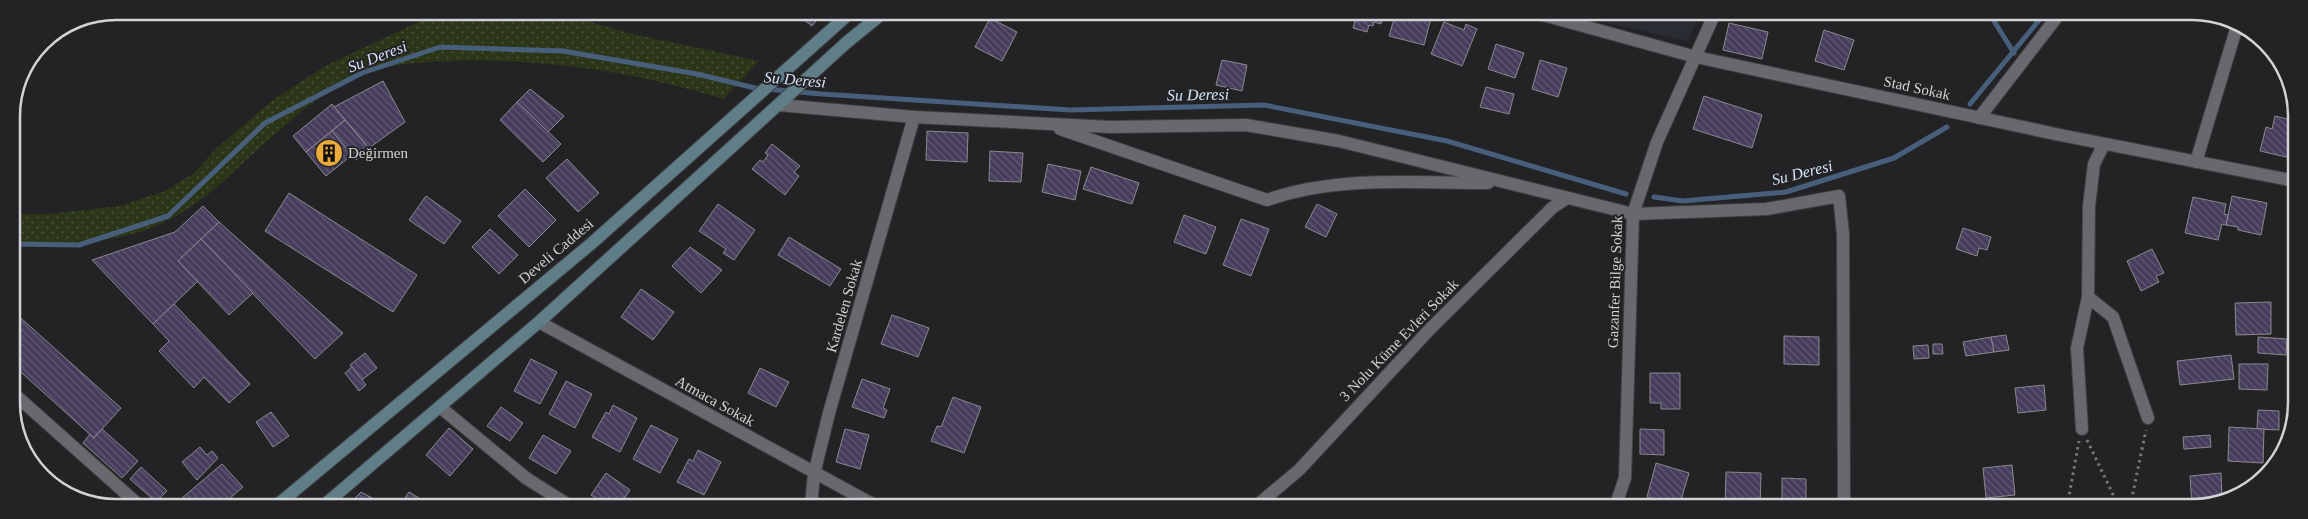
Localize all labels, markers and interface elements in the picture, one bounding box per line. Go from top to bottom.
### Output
water label: Su Deresi [345,37,409,76]
water label: Su Deresi [763,68,827,91]
street label: Stad Sokak [1882,73,1952,103]
water label: Su Deresi [1167,85,1229,104]
building icon: Değirmen [314,138,344,168]
place label: Değirmen [348,145,408,161]
water label: Su Deresi [1770,157,1834,188]
street label: Develi Caddesi [516,215,596,287]
street label: Gazanfer Bilge Sokak [1605,215,1625,348]
street label: Kardelen Sokak [823,257,865,354]
street label: 3 Nolu Küme Evleri Sokak [1337,275,1462,404]
street label: Atmaca Sokak [673,373,758,430]

